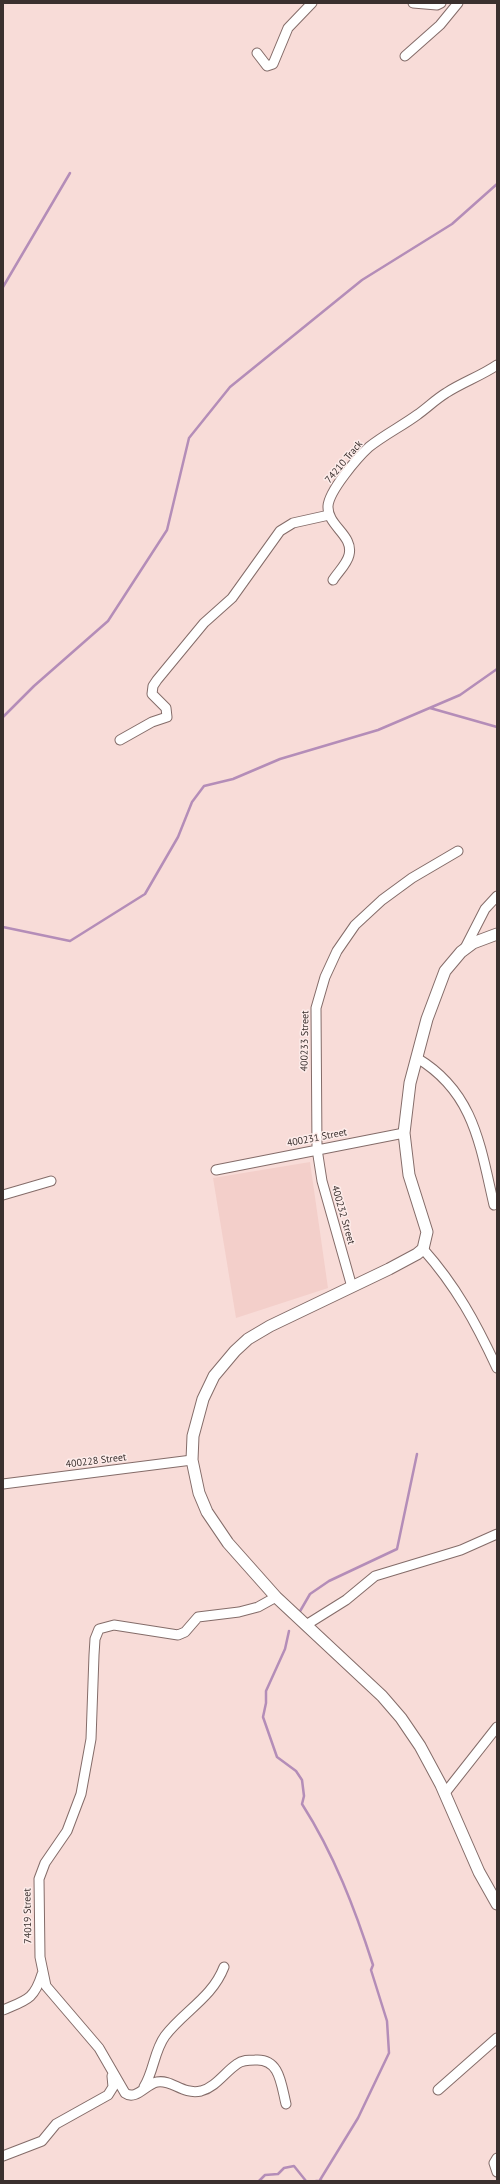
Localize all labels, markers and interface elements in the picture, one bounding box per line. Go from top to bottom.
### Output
street label: 74210 Track [323,438,365,486]
street label: 400233 Street [298,1010,312,1072]
street label: 400231 Street [286,1126,348,1150]
street label: 400232 Street [329,1184,357,1246]
street label: 400228 Street [65,1451,127,1471]
street label: 74019 Street [22,1888,34,1944]

